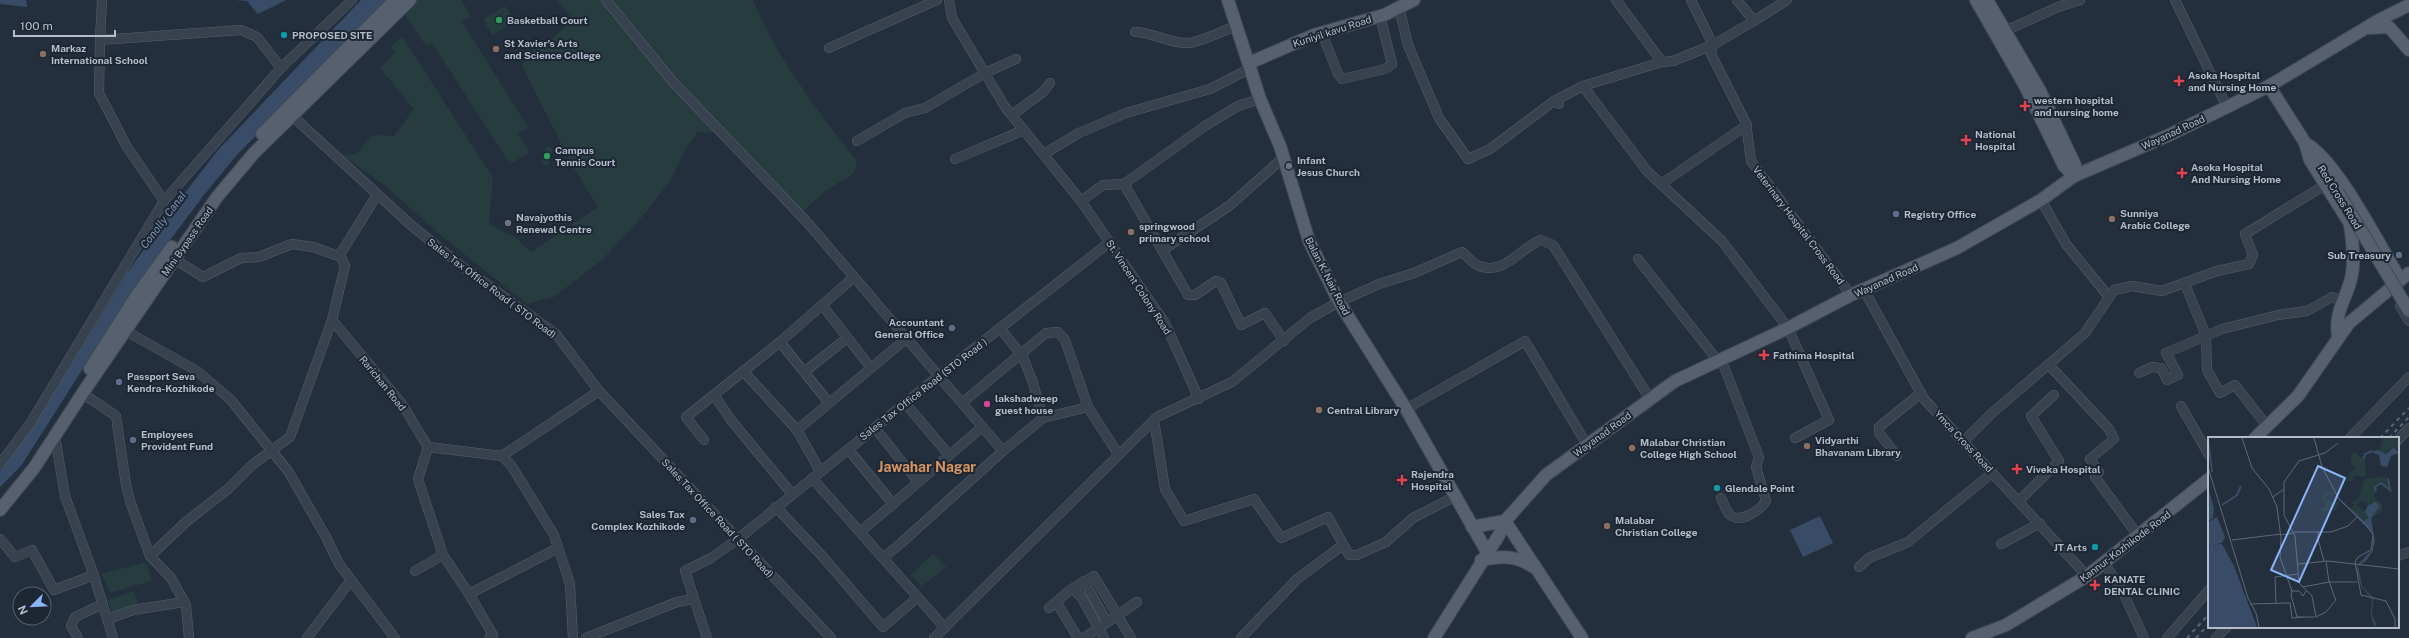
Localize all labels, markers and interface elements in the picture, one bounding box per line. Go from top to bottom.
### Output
scale bar [14,12,115,38]
street label: Kuniyil kavu Road [1291,13,1373,49]
place label: Basketball Court [507,14,588,26]
marker: Basketball Court [494,15,504,25]
text: 100 m [20,19,53,33]
place label: PROPOSED SITE [292,29,372,41]
marker: PROPOSED SITE [279,30,289,40]
place label: St Xavier's Arts and Science College [504,37,601,61]
place label: Markaz International School [51,42,148,66]
marker: St Xavier's Arts and Science College [491,44,501,54]
marker: Markaz International School [38,49,48,59]
place label: Asoka Hospital and Nursing Home [2188,69,2277,93]
marker: Asoka Hospital and Nursing Home [2173,75,2185,87]
place label: western hospital and nursing home [2034,94,2119,118]
marker: western hospital and nursing home [2019,100,2031,112]
street label: Wayanad Road [2139,112,2207,152]
place label: National Hospital [1975,128,2016,152]
marker: National Hospital [1960,134,1972,146]
place label: Campus Tennis Court [555,144,615,168]
marker: Campus Tennis Court [542,151,552,161]
place label: Infant Jesus Church [1297,154,1360,178]
marker: Infant Jesus Church [1284,161,1294,171]
place label: Asoka Hospital And Nursing Home [2191,161,2281,185]
street label: Red Cross Road [2316,163,2364,231]
street label: Veterinary Hospital Cross Road [1751,164,1847,286]
marker: Asoka Hospital And Nursing Home [2176,167,2188,179]
water label: Conolly Canal [138,189,188,251]
street label: Mini Bypass Road [159,204,215,278]
place label: Sunniya Arabic College [2120,207,2190,231]
place label: Registry Office [1904,208,1976,220]
marker: Registry Office [1891,209,1901,219]
place label: Navajyothis Renewal Centre [516,211,592,235]
marker: Sunniya Arabic College [2107,214,2117,224]
marker: Navajyothis Renewal Centre [503,218,513,228]
place label: springwood primary school [1139,220,1210,244]
marker: springwood primary school [1126,227,1136,237]
street label: Balan K. Nair Road [1303,235,1353,317]
street label: Sales Tax Office Road ( STO Road) [425,236,559,340]
street label: St. Vincent Colony Road [1104,237,1174,337]
place label: Sub Treasury [2327,249,2391,261]
marker: Sub Treasury [2394,250,2404,260]
street label: Wayanad Road [1852,261,1920,299]
place label: Accountant General Office [874,316,944,340]
marker: Accountant General Office [947,323,957,333]
street label: Sales Tax Office Road (STO Road ) [857,336,989,442]
marker: Fathima Hospital [1758,349,1770,361]
place label: Fathima Hospital [1773,349,1855,361]
street label: Rarichan Road [357,353,409,413]
place label: Passport Seva Kendra-Kozhikode [127,370,215,394]
marker: Passport Seva Kendra-Kozhikode [114,377,124,387]
place label: lakshadweep guest house [995,392,1058,416]
marker: lakshadweep guest house [982,399,992,409]
place label: Central Library [1327,404,1400,416]
marker: Central Library [1314,405,1324,415]
street label: Ymca Cross Road [1932,408,1996,475]
street label: Wayanad Road [1571,409,1633,459]
place label: Employees Provident Fund [141,428,213,452]
place label: Vidyarthi Bhavanam Library [1815,434,1901,458]
marker: Employees Provident Fund [128,435,138,445]
place label: Malabar Christian College High School [1640,436,1737,460]
inset map [2208,437,2399,628]
marker: Vidyarthi Bhavanam Library [1802,441,1812,451]
marker: Malabar Christian College High School [1627,443,1637,453]
street label: Sales Tax Office Road ( STO Road) [660,456,776,580]
district label: Jawahar Nagar [878,459,976,475]
marker: Viveka Hospital [2011,463,2023,475]
place label: Viveka Hospital [2026,463,2101,475]
place label: Rajendra Hospital [1411,468,1454,492]
marker: Rajendra Hospital [1396,474,1408,486]
place label: Glendale Point [1725,482,1795,494]
marker: Glendale Point [1712,483,1722,493]
place label: Sales Tax Complex Kozhikode [591,508,685,532]
street label: Kannur-Kozhikode Road [2077,508,2173,584]
place label: Malabar Christian College [1615,514,1698,538]
marker: Sales Tax Complex Kozhikode [688,515,698,525]
marker: Malabar Christian College [1602,521,1612,531]
place label: JT Arts [2054,541,2087,553]
marker: JT Arts [2090,542,2100,552]
place label: KANATE DENTAL CLINIC [2104,573,2180,597]
marker: KANATE DENTAL CLINIC [2089,579,2101,591]
north arrow [12,586,52,626]
text: N [16,604,30,616]

